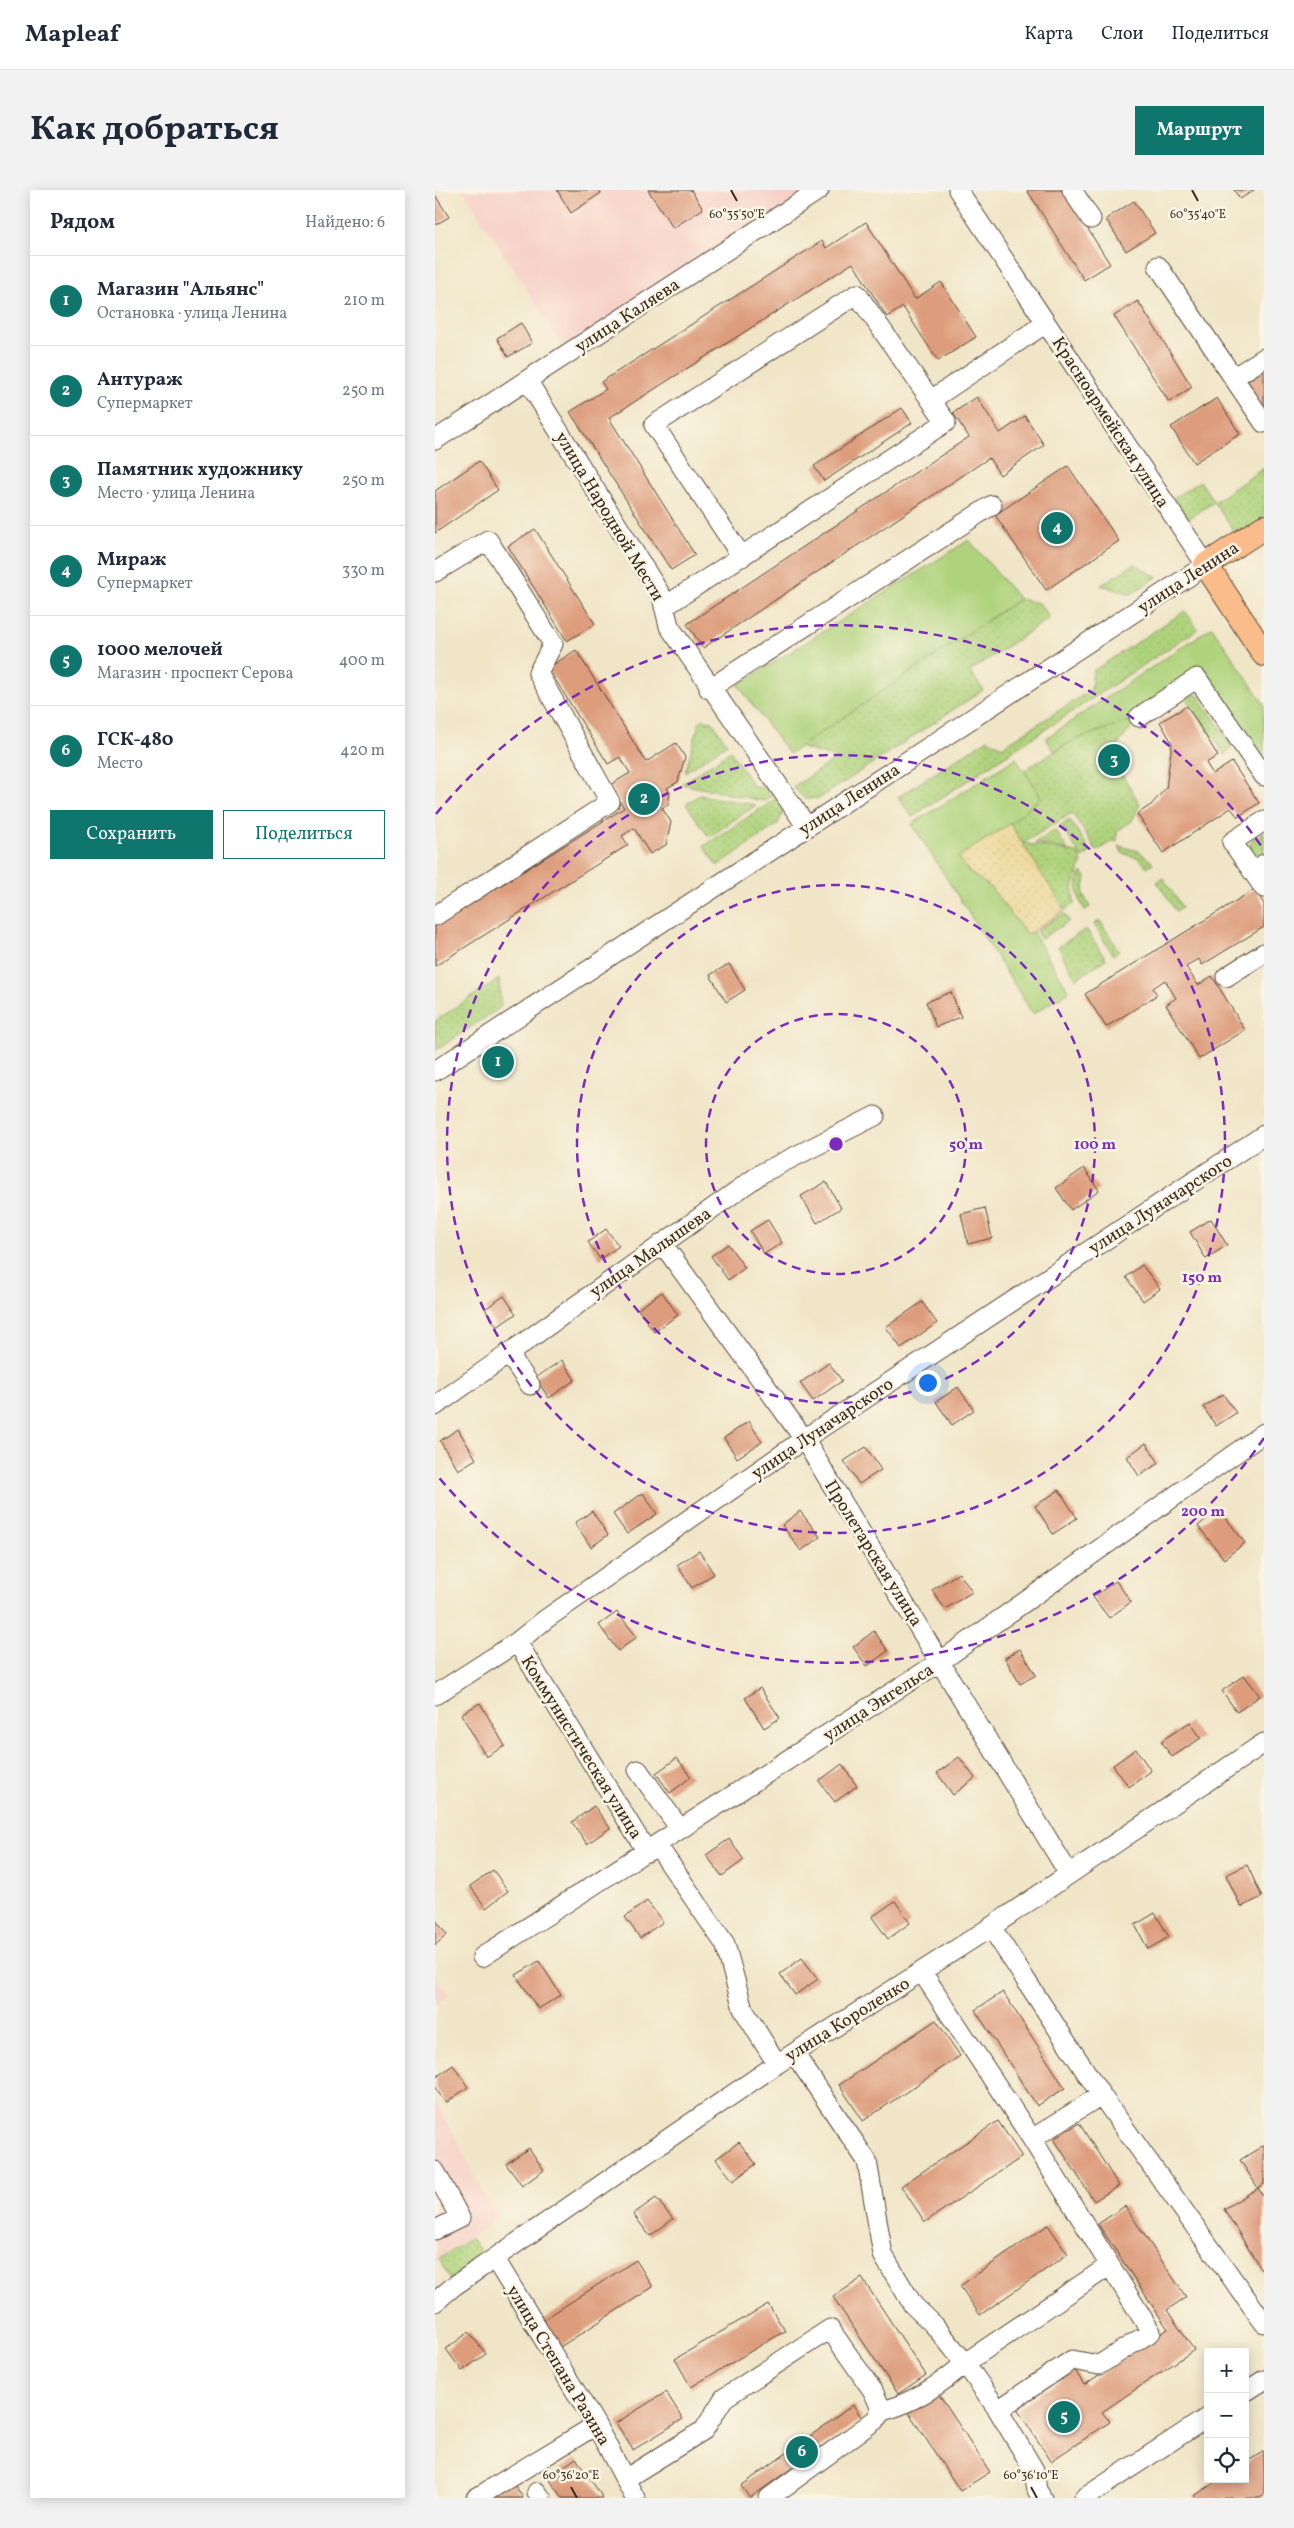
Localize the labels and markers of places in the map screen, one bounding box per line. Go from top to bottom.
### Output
pin: 4 [1041,509,1073,547]
pin: 3 [1098,741,1130,779]
pin: 2 [628,780,660,818]
pin: 1 [482,1043,514,1081]
centre of rings [827,1135,845,1153]
pin: 5 [1048,2398,1080,2436]
pin: 6 [786,2433,818,2471]

